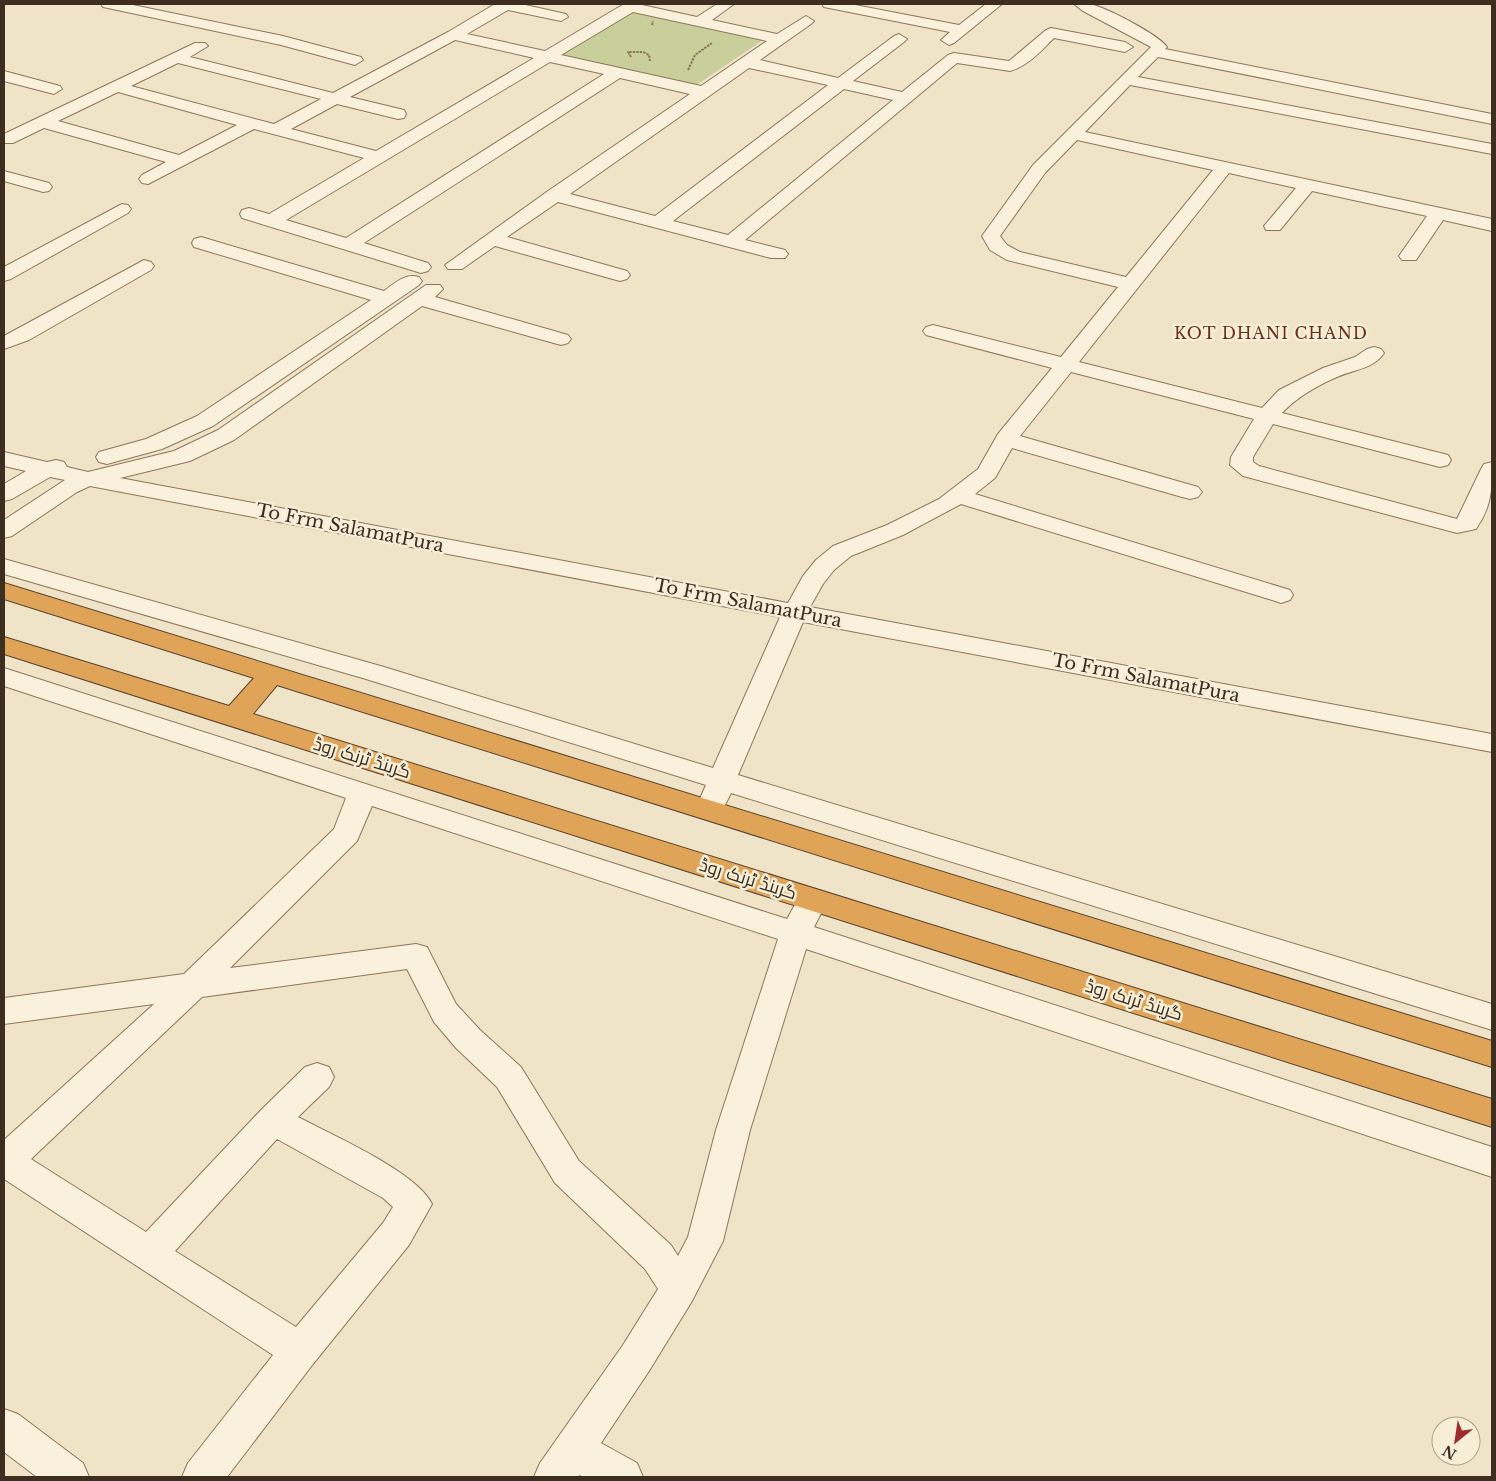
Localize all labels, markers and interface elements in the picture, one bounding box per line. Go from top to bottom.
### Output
district label: KOT DHANI CHAND [1174,323,1368,343]
street label: To Frm SalamatPura [254,499,446,557]
street label: To Frm SalamatPura [652,574,844,632]
street label: To Frm SalamatPura [1050,649,1242,707]
street label: گرینڈ ٹرنک روڈ [311,733,413,783]
street label: گرینڈ ٹرنک روڈ [697,854,799,904]
street label: گرینڈ ٹرنک روڈ [1083,975,1185,1025]
north arrow [1431,1416,1481,1466]
text: N [1439,1441,1460,1463]

